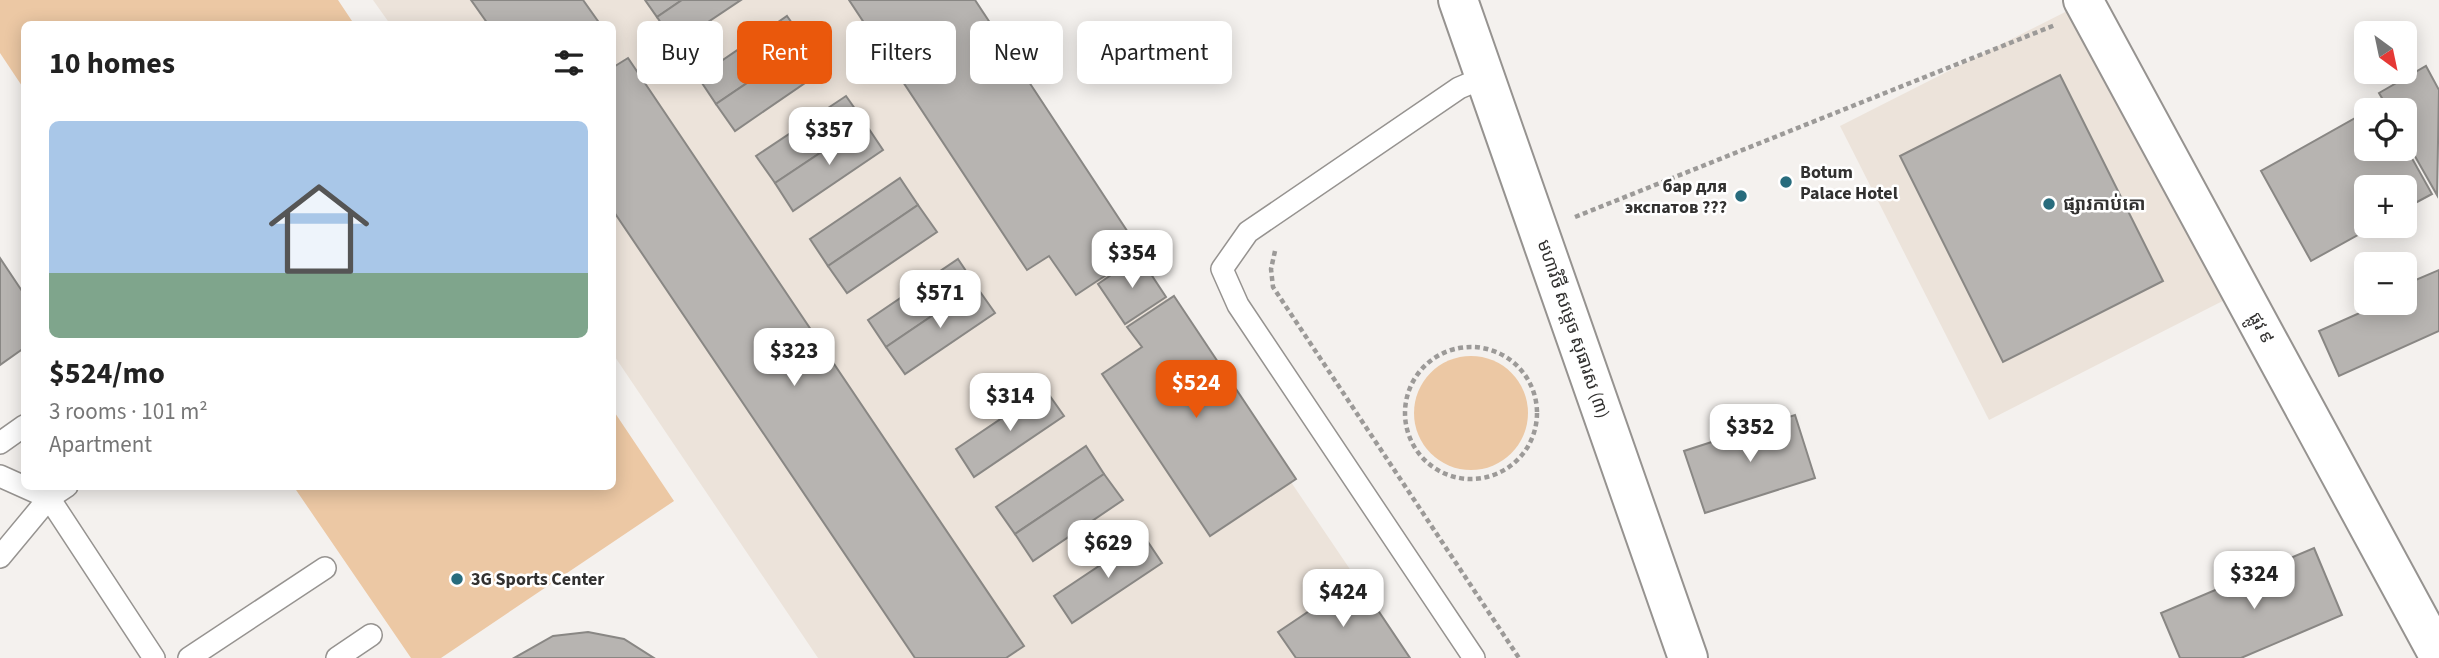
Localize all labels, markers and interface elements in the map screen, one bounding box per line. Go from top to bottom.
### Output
chip: Buy [637,21,723,84]
chip: Rent [737,21,832,84]
chip: Filters [846,21,956,84]
chip: New [970,21,1063,84]
chip: Apartment [1077,21,1232,84]
north arrow [2354,21,2417,84]
map controls [2354,21,2417,315]
text: 10 homes [49,42,175,85]
icon: filters [550,44,588,82]
button: locate [2354,98,2417,161]
pin: $357 [788,108,870,167]
text: $357 [805,113,853,146]
place label: Botum Palace Hotel [1800,160,1898,206]
icon: home [256,166,382,292]
place label: бар для экспатов ??? [1625,174,1727,220]
marker: Botum Palace Hotel [1778,174,1794,190]
button: + [2354,175,2417,238]
marker: бар для экспатов ??? [1733,188,1749,204]
place label: ផ្សារកាប់គោ [2063,192,2146,217]
marker: ផ្សារកាប់គោ [2041,196,2057,212]
pin: $354 [1091,230,1173,290]
text: $354 [1108,236,1156,269]
street label: មហាវិថី សម្តេច សុធារស (៣) [1531,236,1615,422]
button: − [2354,252,2417,315]
pin: $571 [899,270,981,330]
text: $571 [916,276,964,309]
street label: ផ្លូវ ៩ [2239,308,2280,350]
pin: $323 [753,328,835,388]
text: $323 [770,334,818,367]
text: $524/mo [49,352,165,395]
pin: $524 [1155,360,1237,420]
text: $524 [1172,366,1220,399]
pin: $314 [969,374,1051,433]
text: $314 [986,379,1034,412]
text: 3 rooms · 101 m² [49,395,208,428]
pin: $352 [1709,405,1791,464]
text: $352 [1726,410,1774,443]
text: Apartment [49,428,152,461]
pin: $629 [1067,520,1149,580]
text: $629 [1084,526,1132,559]
pin: $324 [2213,552,2295,611]
text: $324 [2230,557,2278,590]
place label: 3G Sports Center [471,567,605,592]
pin: $424 [1302,570,1384,629]
marker: 3G Sports Center [449,571,465,587]
text: $424 [1319,575,1367,608]

